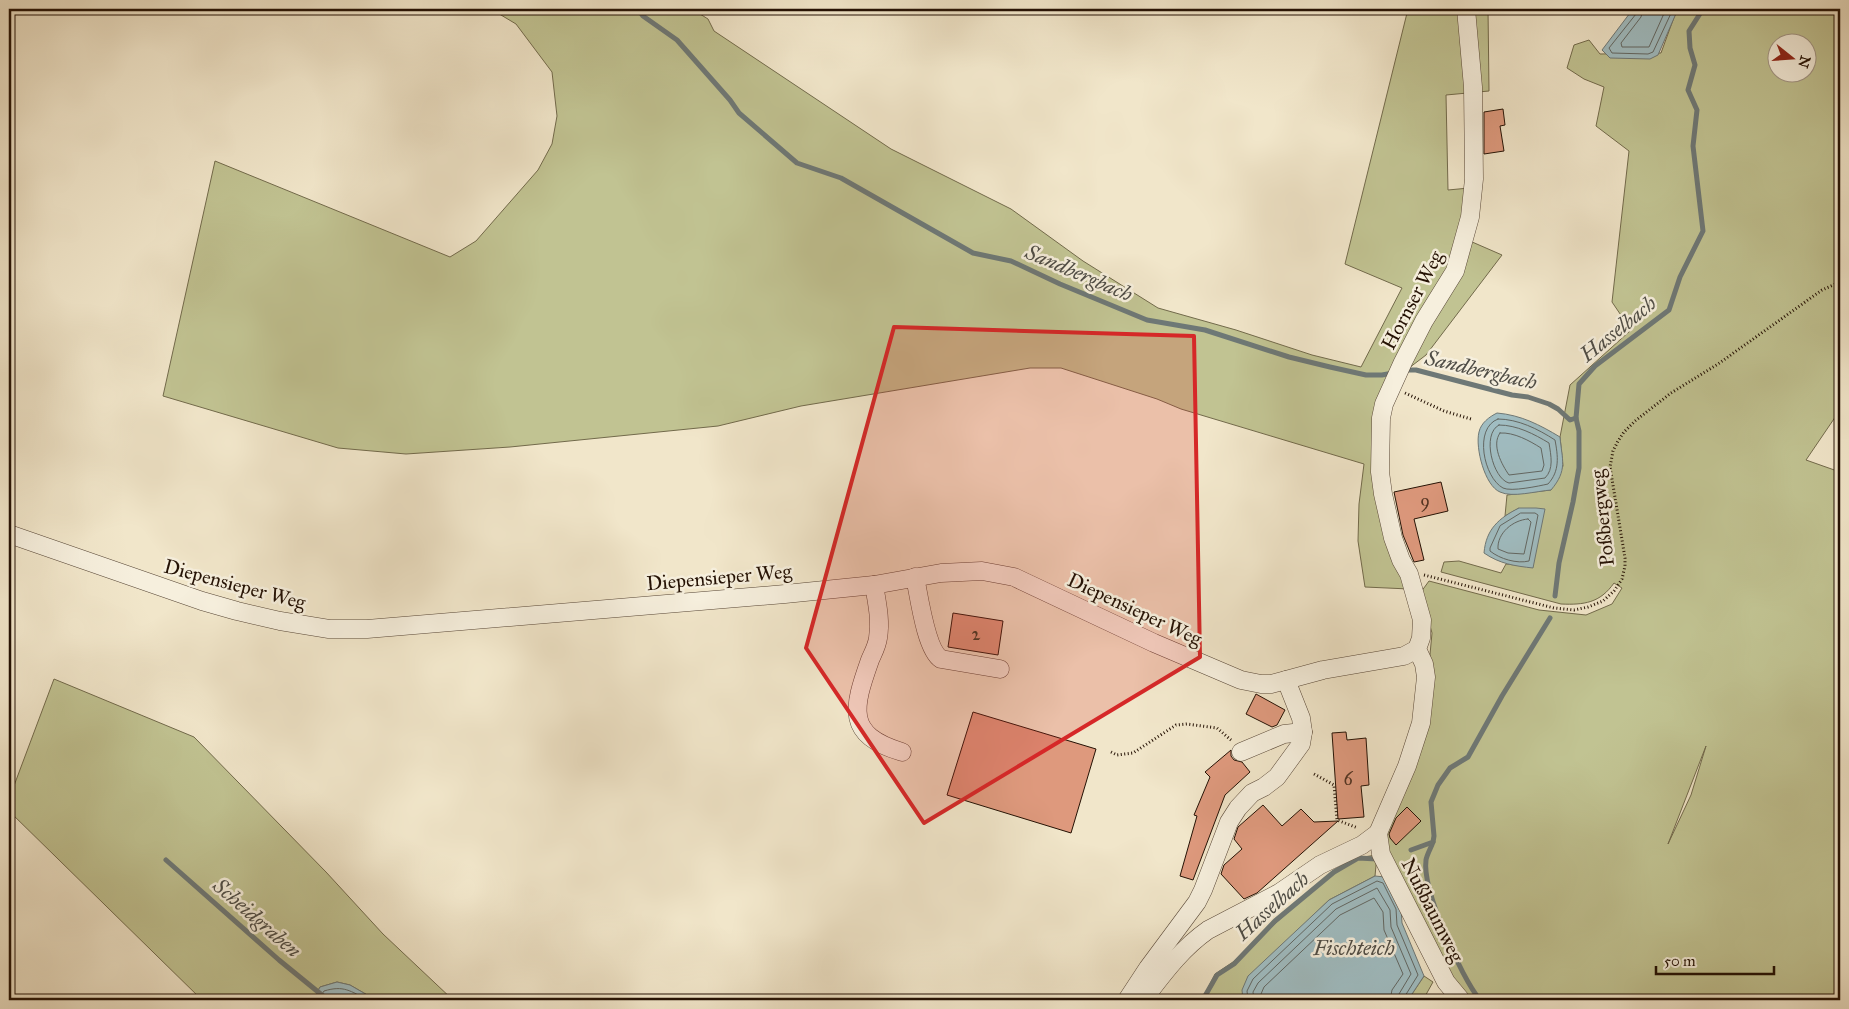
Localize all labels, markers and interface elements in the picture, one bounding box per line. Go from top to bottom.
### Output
north arrow [1766,32,1816,82]
text: N [1794,53,1814,70]
water label: Sandbergbach [1021,238,1137,307]
street label: Hornser Weg [1376,246,1449,354]
water label: Hasselbach [1574,290,1661,368]
water label: Sandbergbach [1422,344,1539,395]
street label: Poßbergweg [1585,468,1620,568]
house number: 9 [1420,490,1430,512]
street label: Diepensieper Weg [161,554,309,616]
street label: Diepensieper Weg [645,559,793,596]
street label: Diepensieper Weg [1063,567,1207,652]
house number: 2 [972,623,981,645]
house number: 6 [1343,768,1353,790]
street label: Nußbaumweg [1396,854,1470,967]
water label: Hasselbach [1229,866,1314,947]
water label: Scheidgraben [207,872,306,963]
water label: Fischteich [1312,935,1395,961]
scale bar [1656,944,1774,976]
text: 50 m [1664,952,1696,970]

